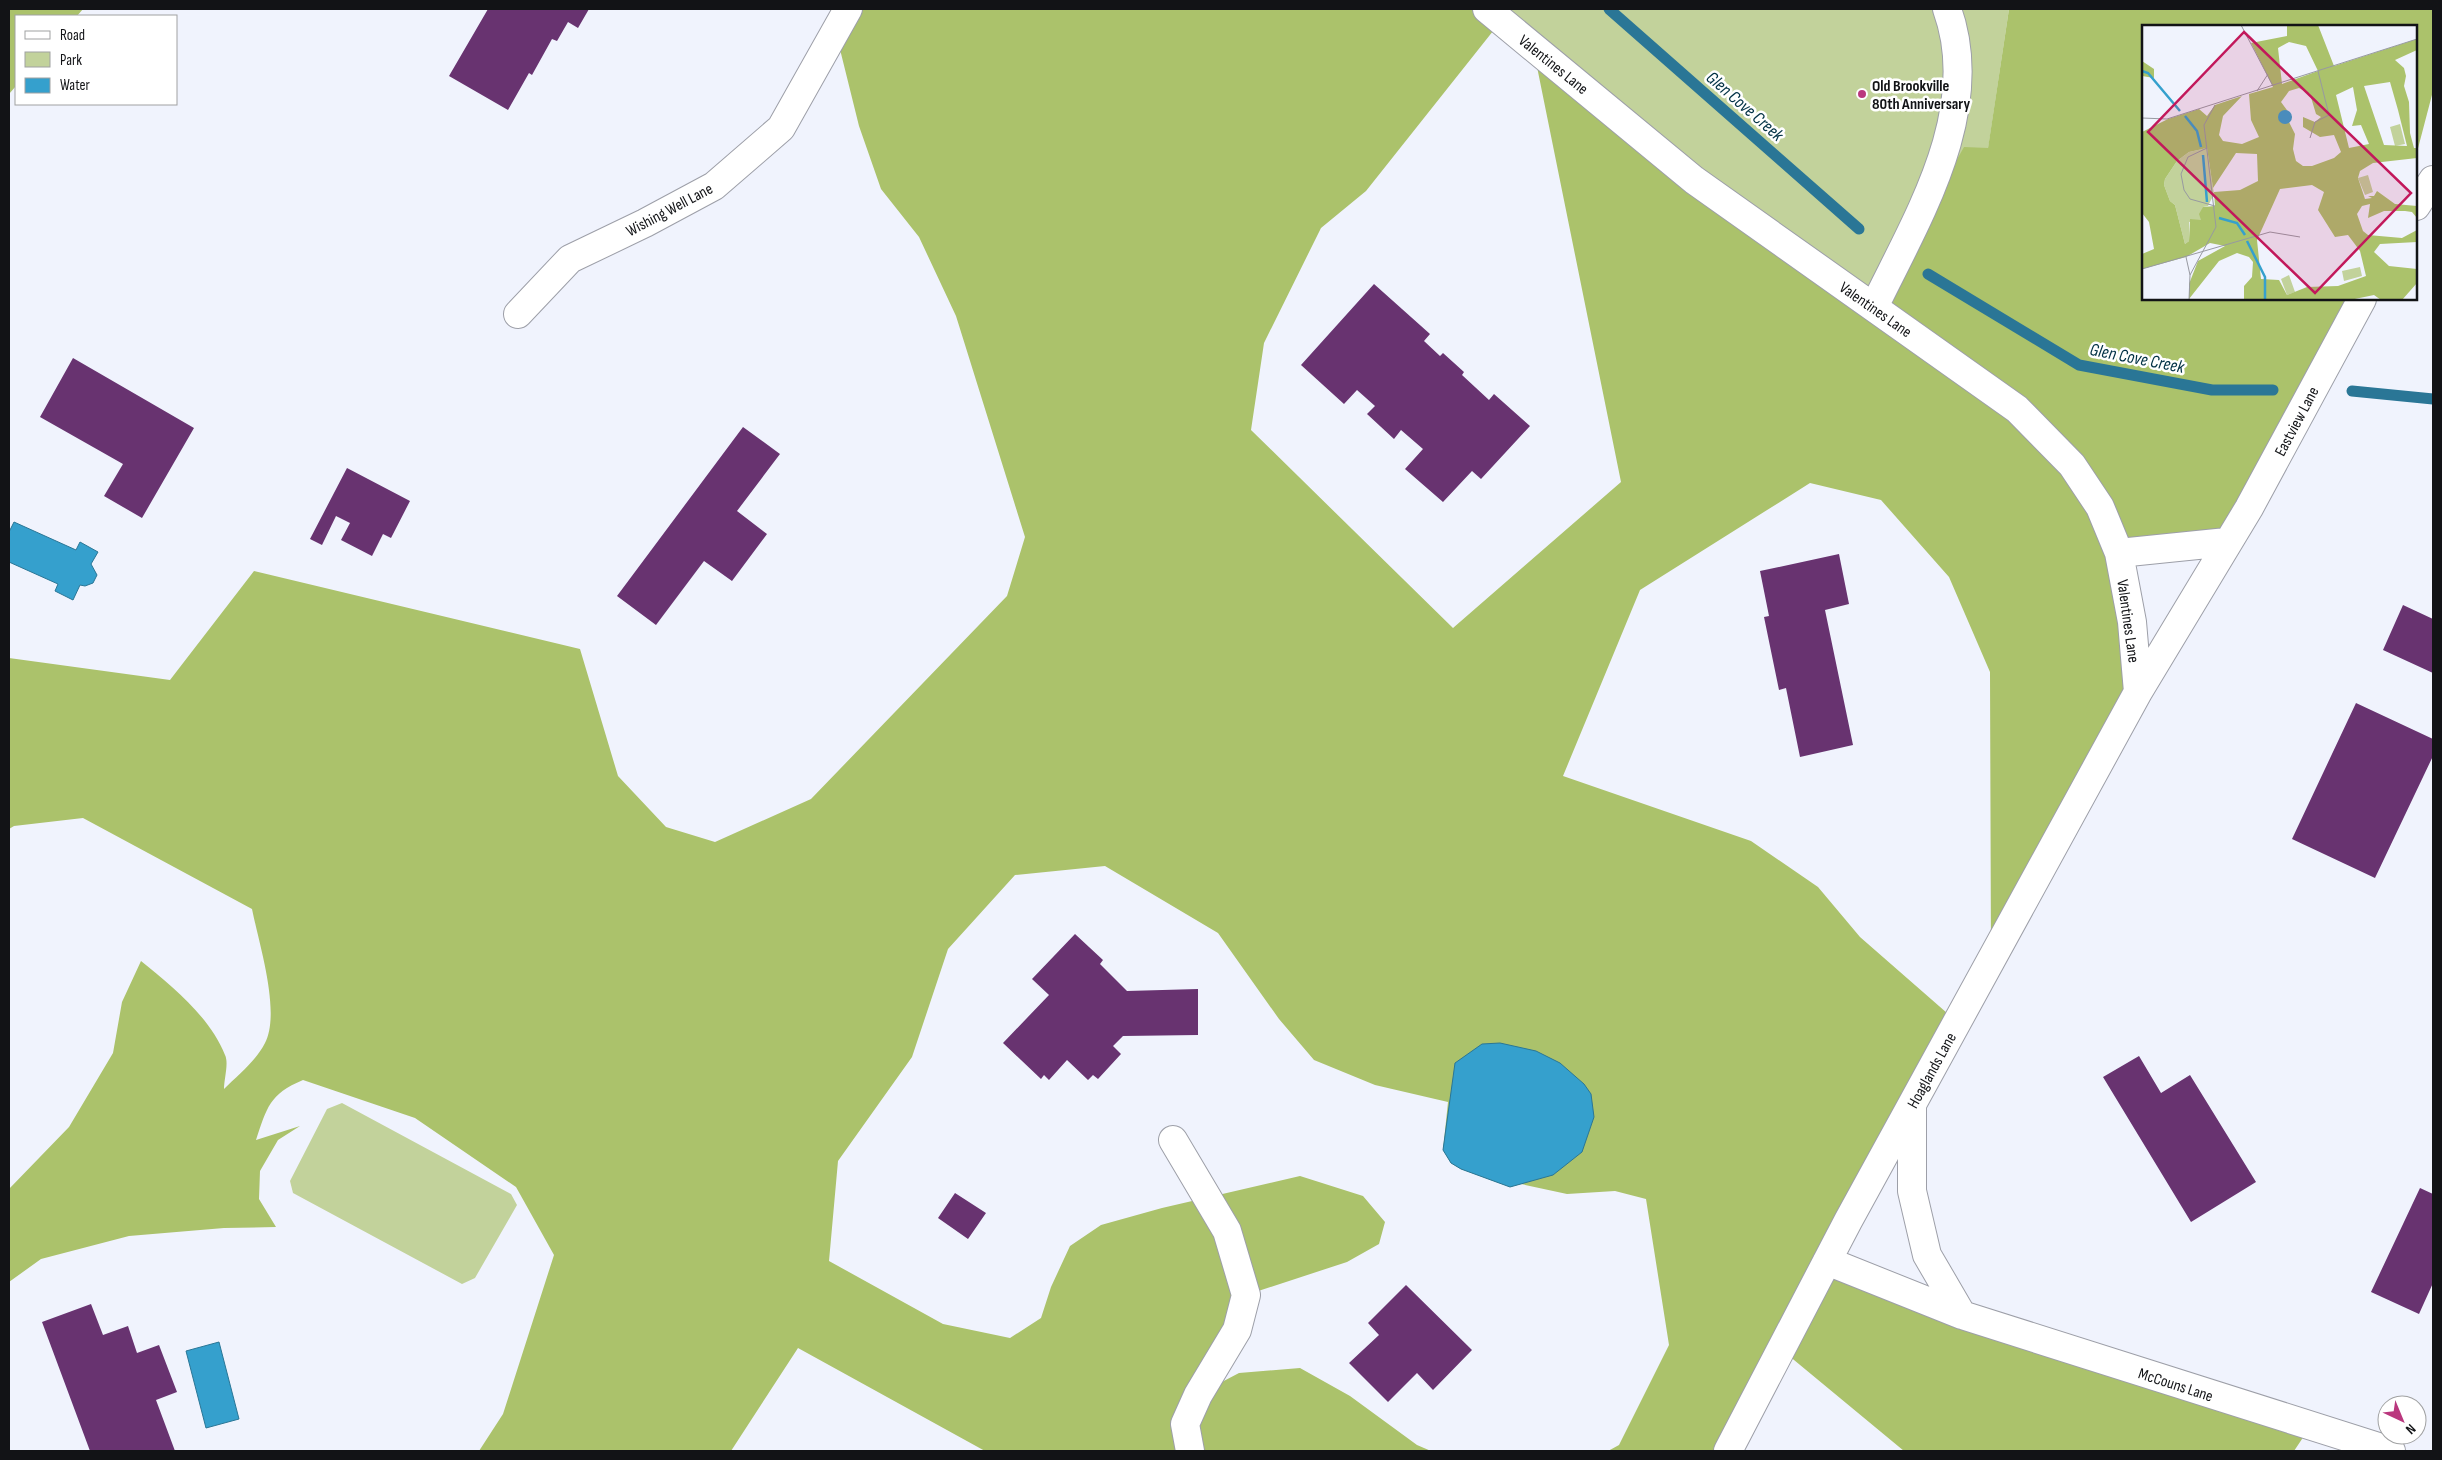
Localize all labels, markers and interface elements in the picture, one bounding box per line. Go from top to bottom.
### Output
legend [15,15,178,105]
inset map [2142,25,2417,300]
text: Road [60,26,85,45]
street label: Valentines Lane [1514,31,1592,99]
text: Park [60,51,82,70]
water label: Glen Cove Creek [1702,67,1789,147]
text: Water [60,76,91,95]
place label: Old Brookville 80th Anniversary [1872,77,1970,114]
marker: Old Brookville 80th Anniversary [1856,88,1868,100]
street label: Wishing Well Lane [623,180,716,241]
street label: Valentines Lane [1835,278,1915,342]
water label: Glen Cove Creek [2088,339,2187,378]
street label: Eastview Lane [2271,384,2323,460]
street label: Valentines Lane [2112,578,2143,664]
street label: Hoaglands Lane [1904,1030,1961,1112]
street label: McCouns Lane [2136,1364,2215,1406]
north arrow [2377,1395,2427,1445]
text: N [2402,1420,2419,1438]

